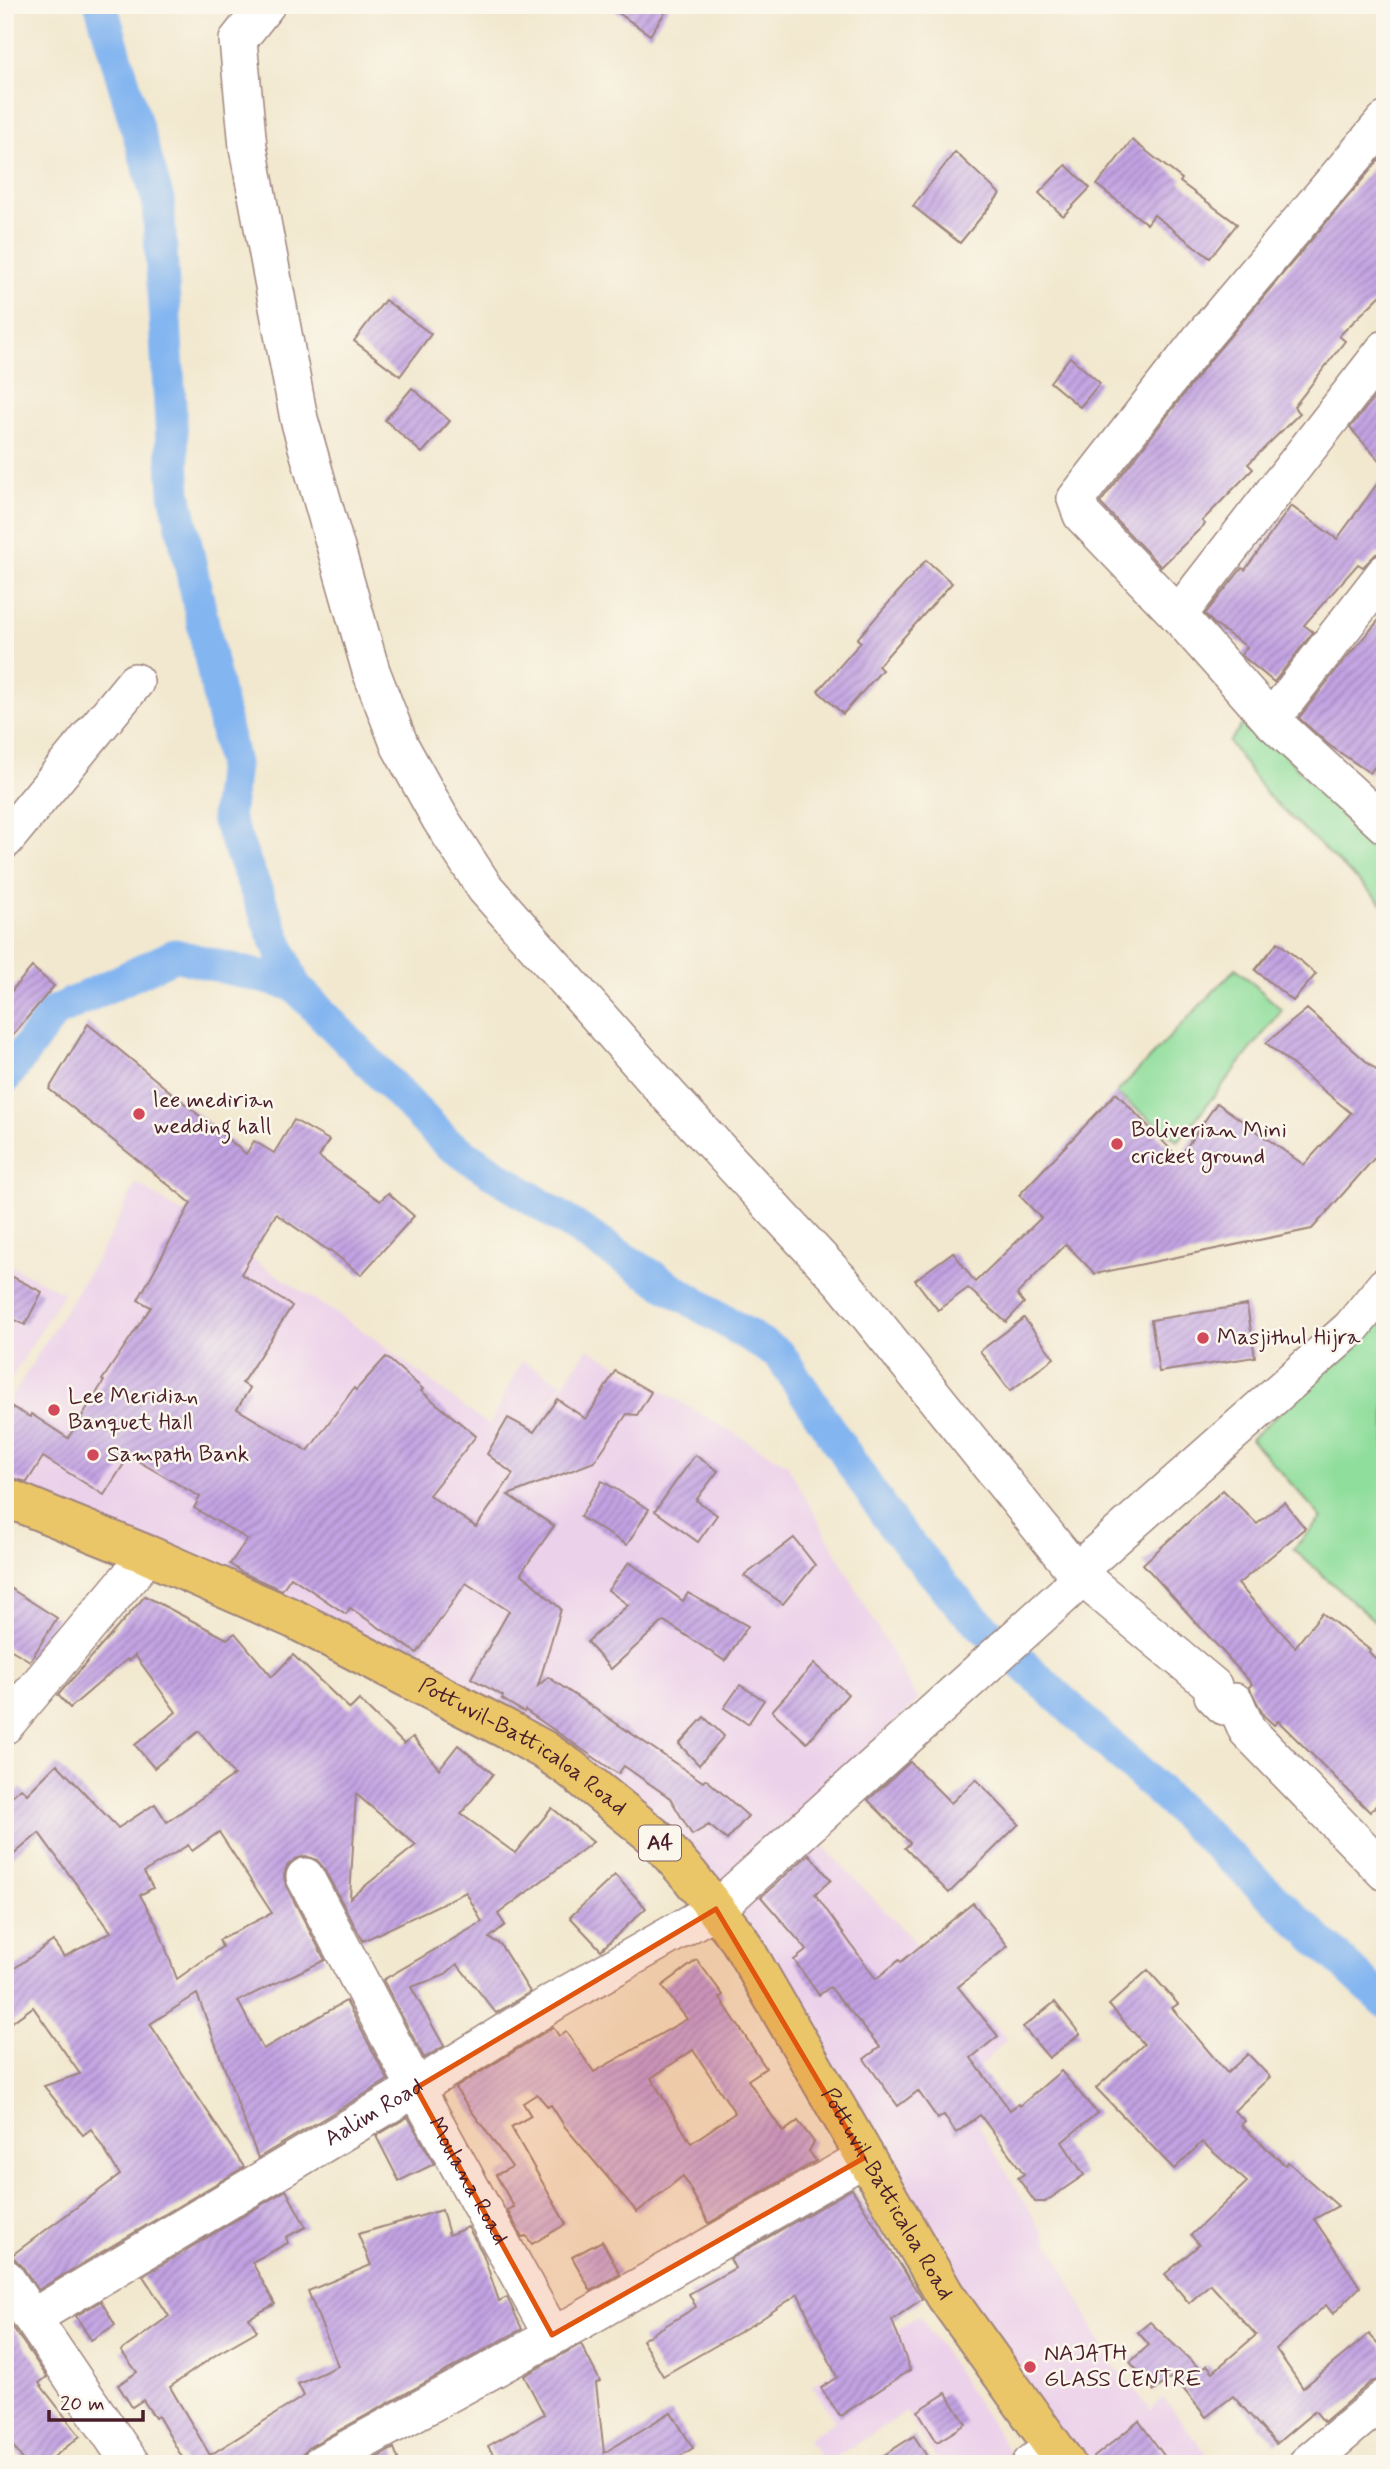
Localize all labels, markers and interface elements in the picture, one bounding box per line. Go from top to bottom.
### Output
place label: lee medirian wedding hall [153,1086,274,1144]
marker: lee medirian wedding hall [131,1106,147,1122]
place label: Boliverian Mini cricket ground [1131,1116,1287,1174]
marker: Boliverian Mini cricket ground [1109,1136,1125,1152]
place label: Masjithul Hijra [1217,1323,1361,1353]
marker: Masjithul Hijra [1195,1330,1211,1346]
place label: Lee Meridian Banquet Hall [68,1382,198,1438]
marker: Lee Meridian Banquet Hall [46,1402,62,1418]
place label: Sampath Bank [107,1440,249,1470]
marker: Sampath Bank [85,1447,101,1463]
street label: Pottuvil-Batticaloa Road [413,1671,633,1823]
road number: A4 [639,1826,681,1860]
street label: Aalim Road [319,2072,429,2154]
street label: Pottuvil-Batticaloa Road [813,2082,960,2306]
street label: Moulana Road [420,2112,515,2251]
place label: NAJATH GLASS CENTRE [1044,2339,1202,2395]
marker: NAJATH GLASS CENTRE [1022,2359,1038,2375]
scale bar [49,2378,144,2422]
text: 20 m [60,2390,105,2418]

